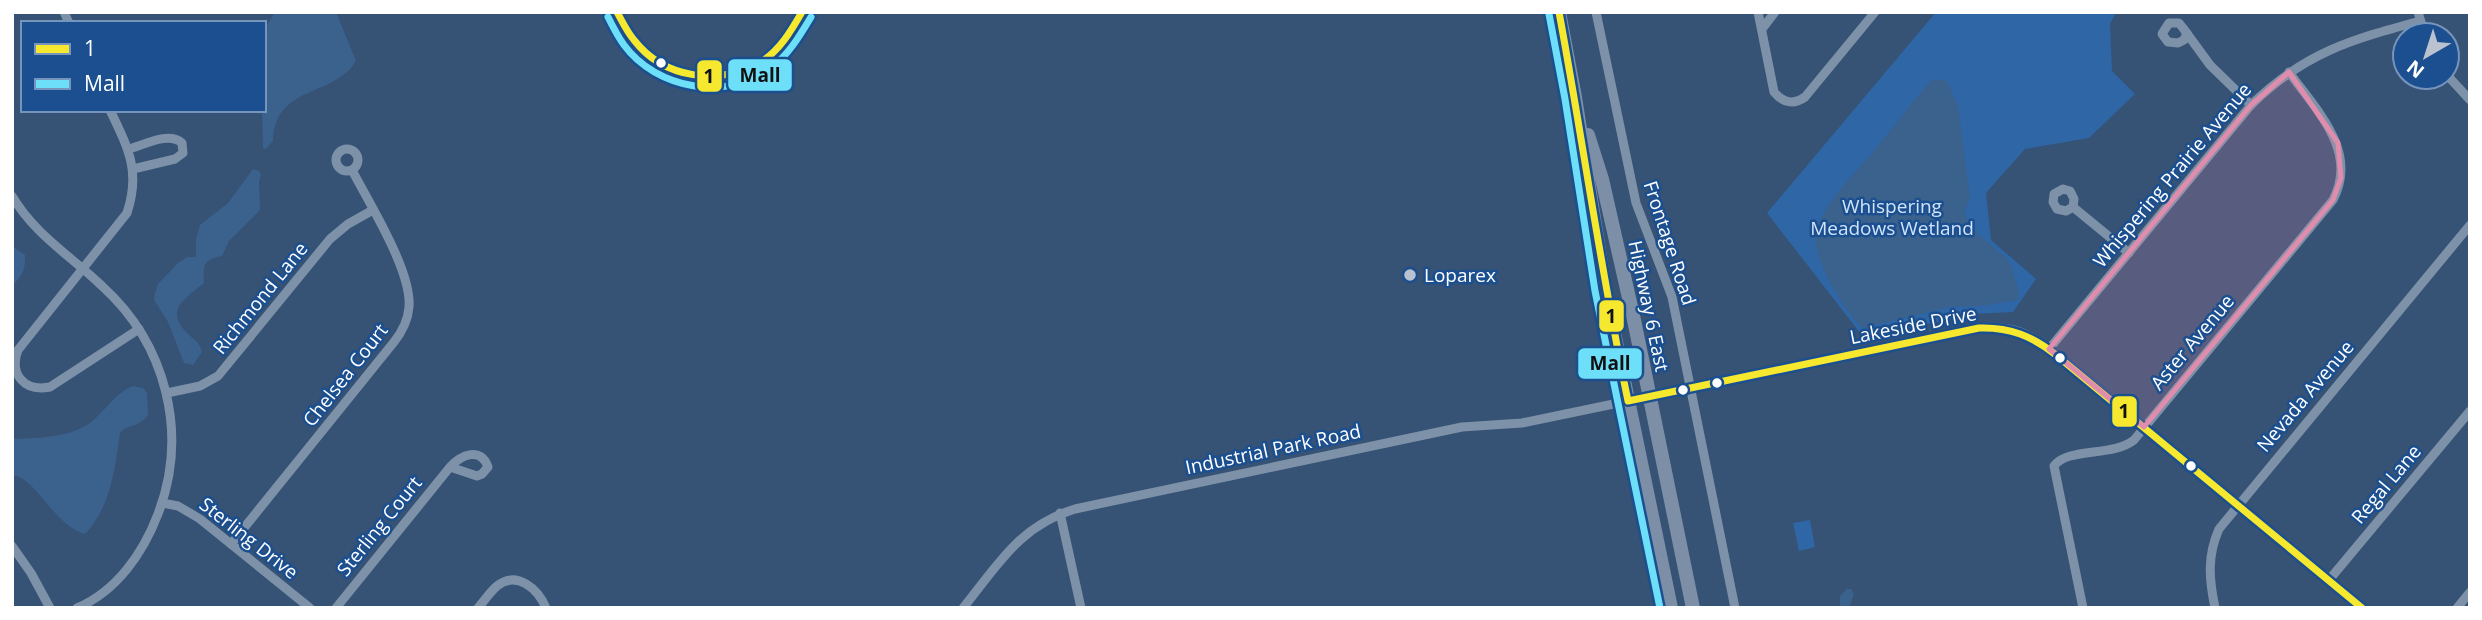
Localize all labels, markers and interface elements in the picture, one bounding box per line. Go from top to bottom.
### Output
legend [21,21,266,112]
north arrow [2391,21,2461,91]
text: 1 [84,34,96,62]
text: N [2401,54,2429,84]
unlabelled marker [654,56,668,70]
line badge: Mall [727,58,793,92]
line badge: 1 [696,59,723,93]
text: Mall [740,62,781,88]
text: 1 [704,63,714,89]
text: Mall [84,69,125,97]
street label: Whispering Prairie Avenue [2087,77,2257,273]
street label: Frontage Road [1638,178,1702,308]
park label: Whispering Meadows Wetland [1810,193,1974,241]
street label: Richmond Lane [207,236,313,360]
street label: Highway 6 East [1622,238,1676,374]
place label: Loparex [1424,262,1496,288]
marker: Loparex [1402,267,1418,283]
street label: Aster Avenue [2144,289,2240,395]
line badge: 1 [1598,299,1625,333]
street label: Lakeside Drive [1847,300,1979,350]
text: 1 [1606,303,1616,329]
street label: Chelsea Court [297,318,394,432]
street label: Nevada Avenue [2251,335,2359,457]
line badge: Mall [1577,347,1643,380]
text: Mall [1590,350,1631,376]
unlabelled marker [2053,351,2067,365]
unlabelled marker [1710,376,1724,390]
unlabelled marker [1676,383,1690,397]
line badge: 1 [2111,395,2138,428]
text: 1 [2119,398,2129,424]
street label: Industrial Park Road [1183,418,1363,480]
street label: Regal Lane [2345,439,2427,529]
unlabelled marker [2184,459,2198,473]
street label: Sterling Court [331,470,428,581]
street label: Sterling Drive [194,491,304,585]

